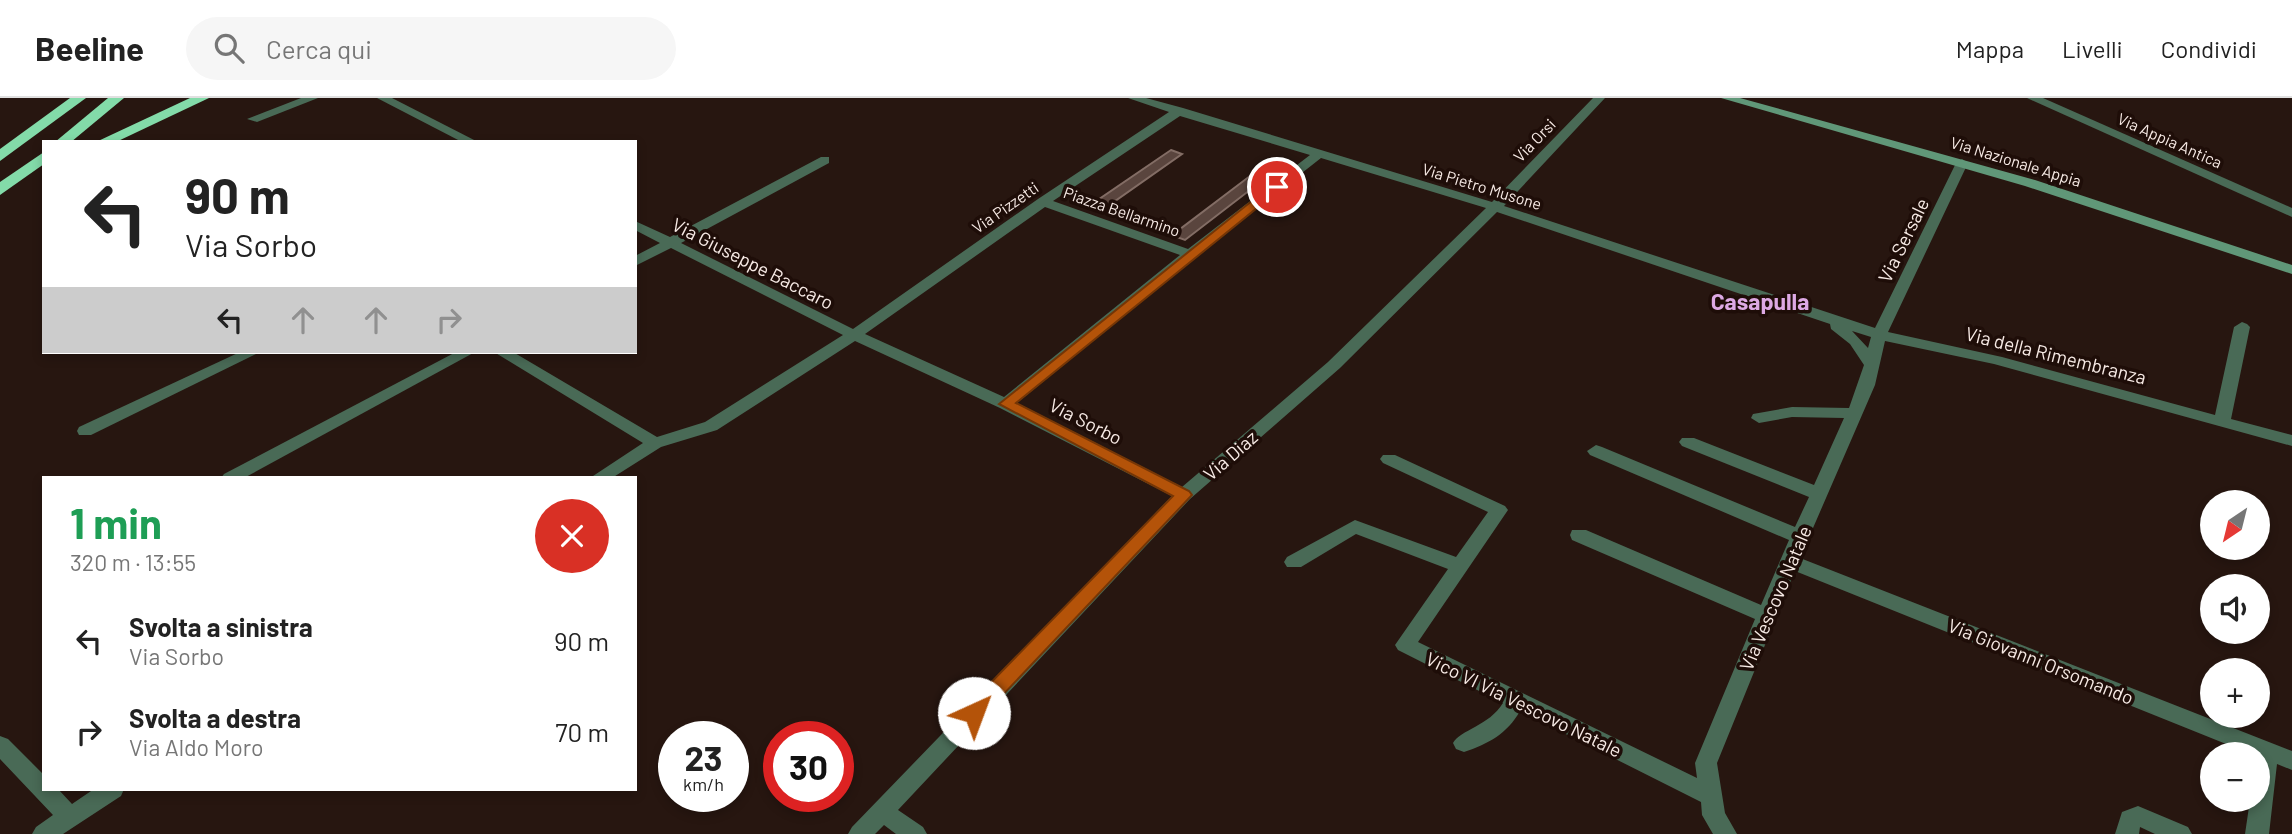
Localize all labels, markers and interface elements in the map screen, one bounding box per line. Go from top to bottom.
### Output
search box [186,17,676,80]
text: Beeline [35,28,144,68]
icon: search [210,29,248,67]
text: Cerca qui [266,33,372,64]
text: Mappa [1956,34,2024,63]
text: Livelli [2062,34,2123,63]
text: Condividi [2161,34,2257,63]
street label: Via Appia Antica [2115,108,2225,172]
street label: Via Orsi [1509,115,1559,165]
street label: Via Nazionale Appia [1948,132,2084,190]
pin [1247,157,1307,217]
street label: Via Pietro Musone [1420,159,1544,213]
text: 90 m [185,165,290,224]
icon: left [70,168,161,259]
icon: arrive [1258,168,1296,206]
street label: Via Pizzetti [968,177,1042,237]
street label: Piazza Bellarmino [1061,182,1183,240]
street label: Via Sersale [1873,194,1933,286]
street label: Via Giuseppe Baccaro [668,212,838,314]
text: Via Sorbo [185,225,317,263]
district label: Casapulla [1711,287,1809,315]
icon: left [211,301,249,339]
icon: ahead [284,301,322,339]
icon: ahead [357,301,395,339]
icon: right [430,301,468,339]
street label: Via della Rimembranza [1963,321,2149,389]
street label: Via Sorbo [1046,393,1126,449]
street label: Via Diaz [1198,425,1262,485]
north arrow [2200,490,2270,560]
map controls [2200,490,2270,812]
text: 1 min [70,497,162,547]
button: close [535,499,609,573]
street label: Via Vescovo Natale [1734,522,1816,674]
text: 320 m · 13:55 [70,548,196,576]
button: sound [2200,574,2270,644]
text: Svolta a sinistra [129,611,313,642]
street label: Via Giovanni Orsomando [1945,613,2137,709]
icon: left [70,622,108,660]
text: 90 m [554,625,609,656]
text: Via Sorbo [129,642,224,670]
street label: Vico VI Via Vescovo Natale [1422,647,1626,761]
button: + [2200,658,2270,728]
position arrow [937,676,1011,750]
text: Svolta a destra [129,702,301,733]
icon: right [70,713,108,751]
text: 70 m [555,716,609,747]
speed limit sign: 30 [763,721,854,812]
text: Via Aldo Moro [129,733,263,761]
text: 23 [684,736,723,778]
button: − [2200,742,2270,812]
text: km/h [683,773,724,795]

